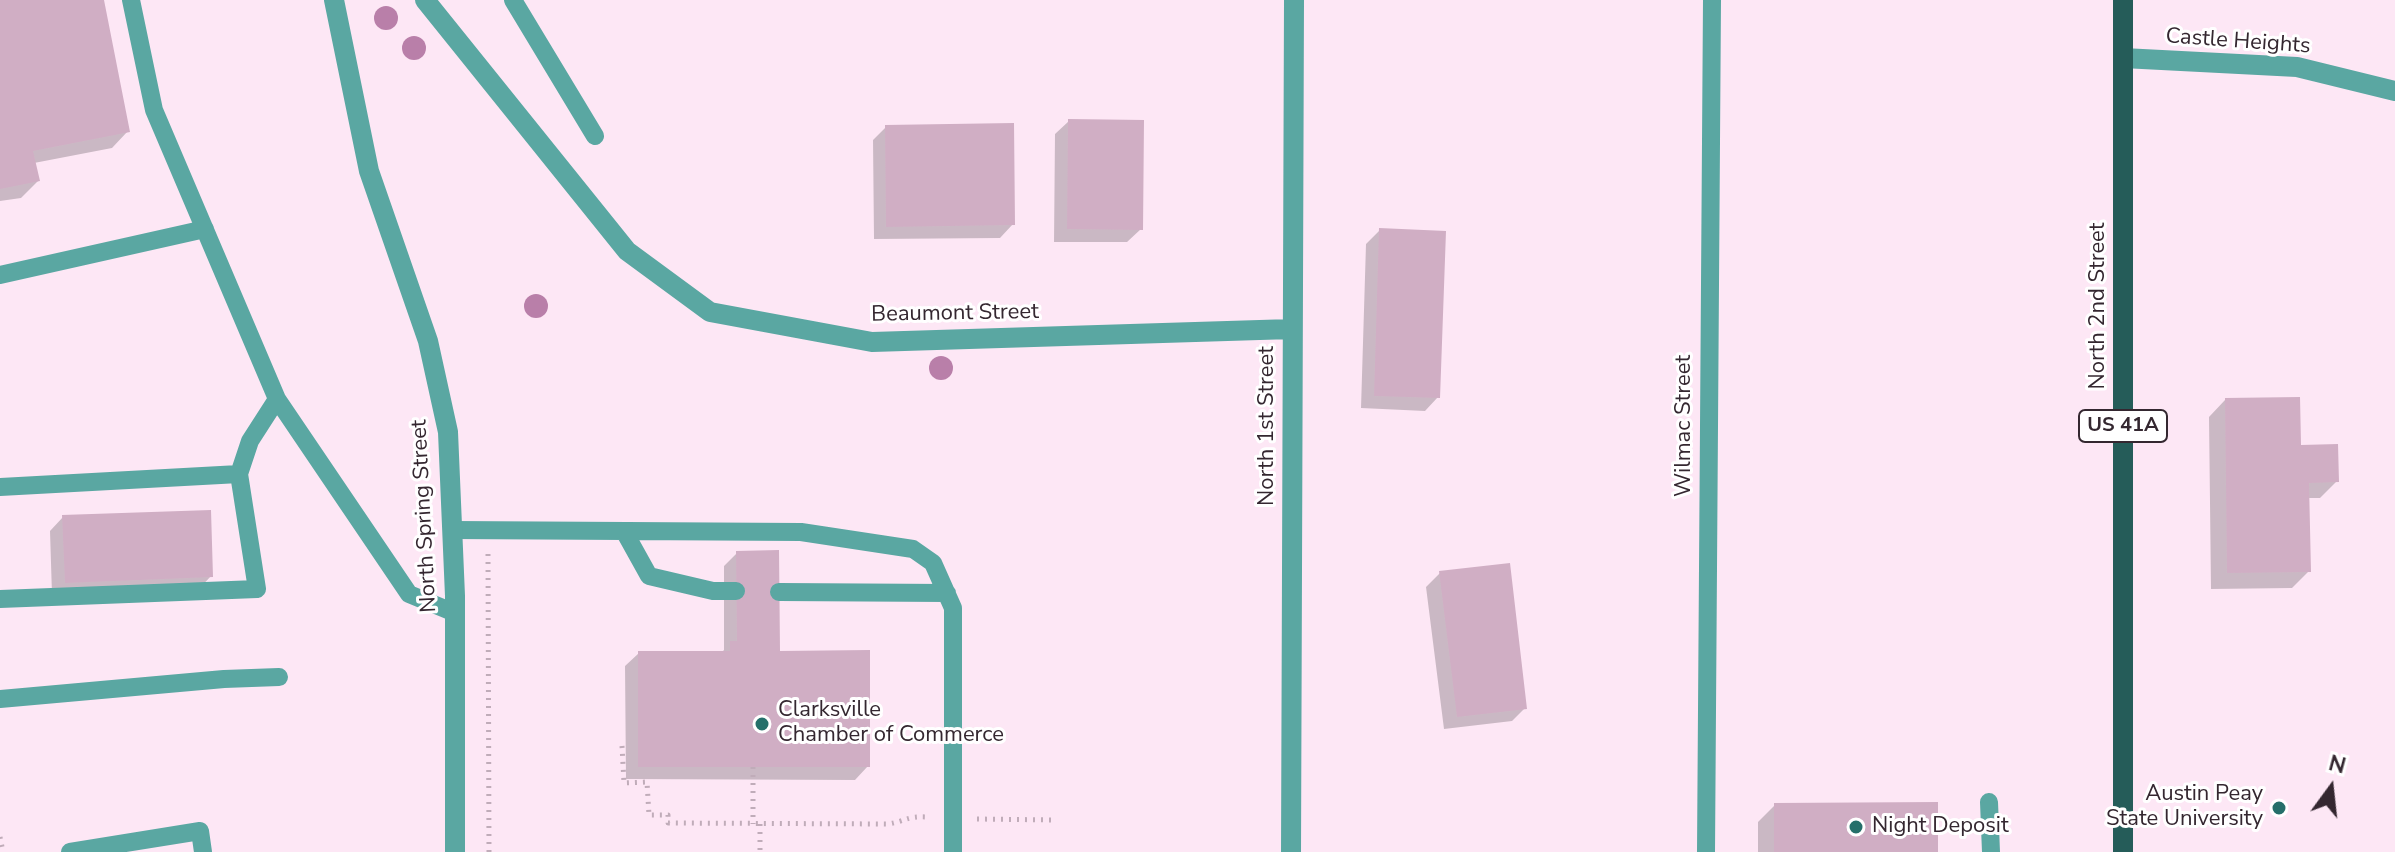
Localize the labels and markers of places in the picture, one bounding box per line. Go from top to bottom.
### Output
place label: Clarksville Chamber of Commerce [778,698,1004,750]
marker: Clarksville Chamber of Commerce [753,715,771,733]
place label: Austin Peay State University [2106,782,2263,834]
marker: Austin Peay State University [2270,799,2288,817]
place label: Night Deposit [1872,814,2009,840]
marker: Night Deposit [1847,818,1865,836]

